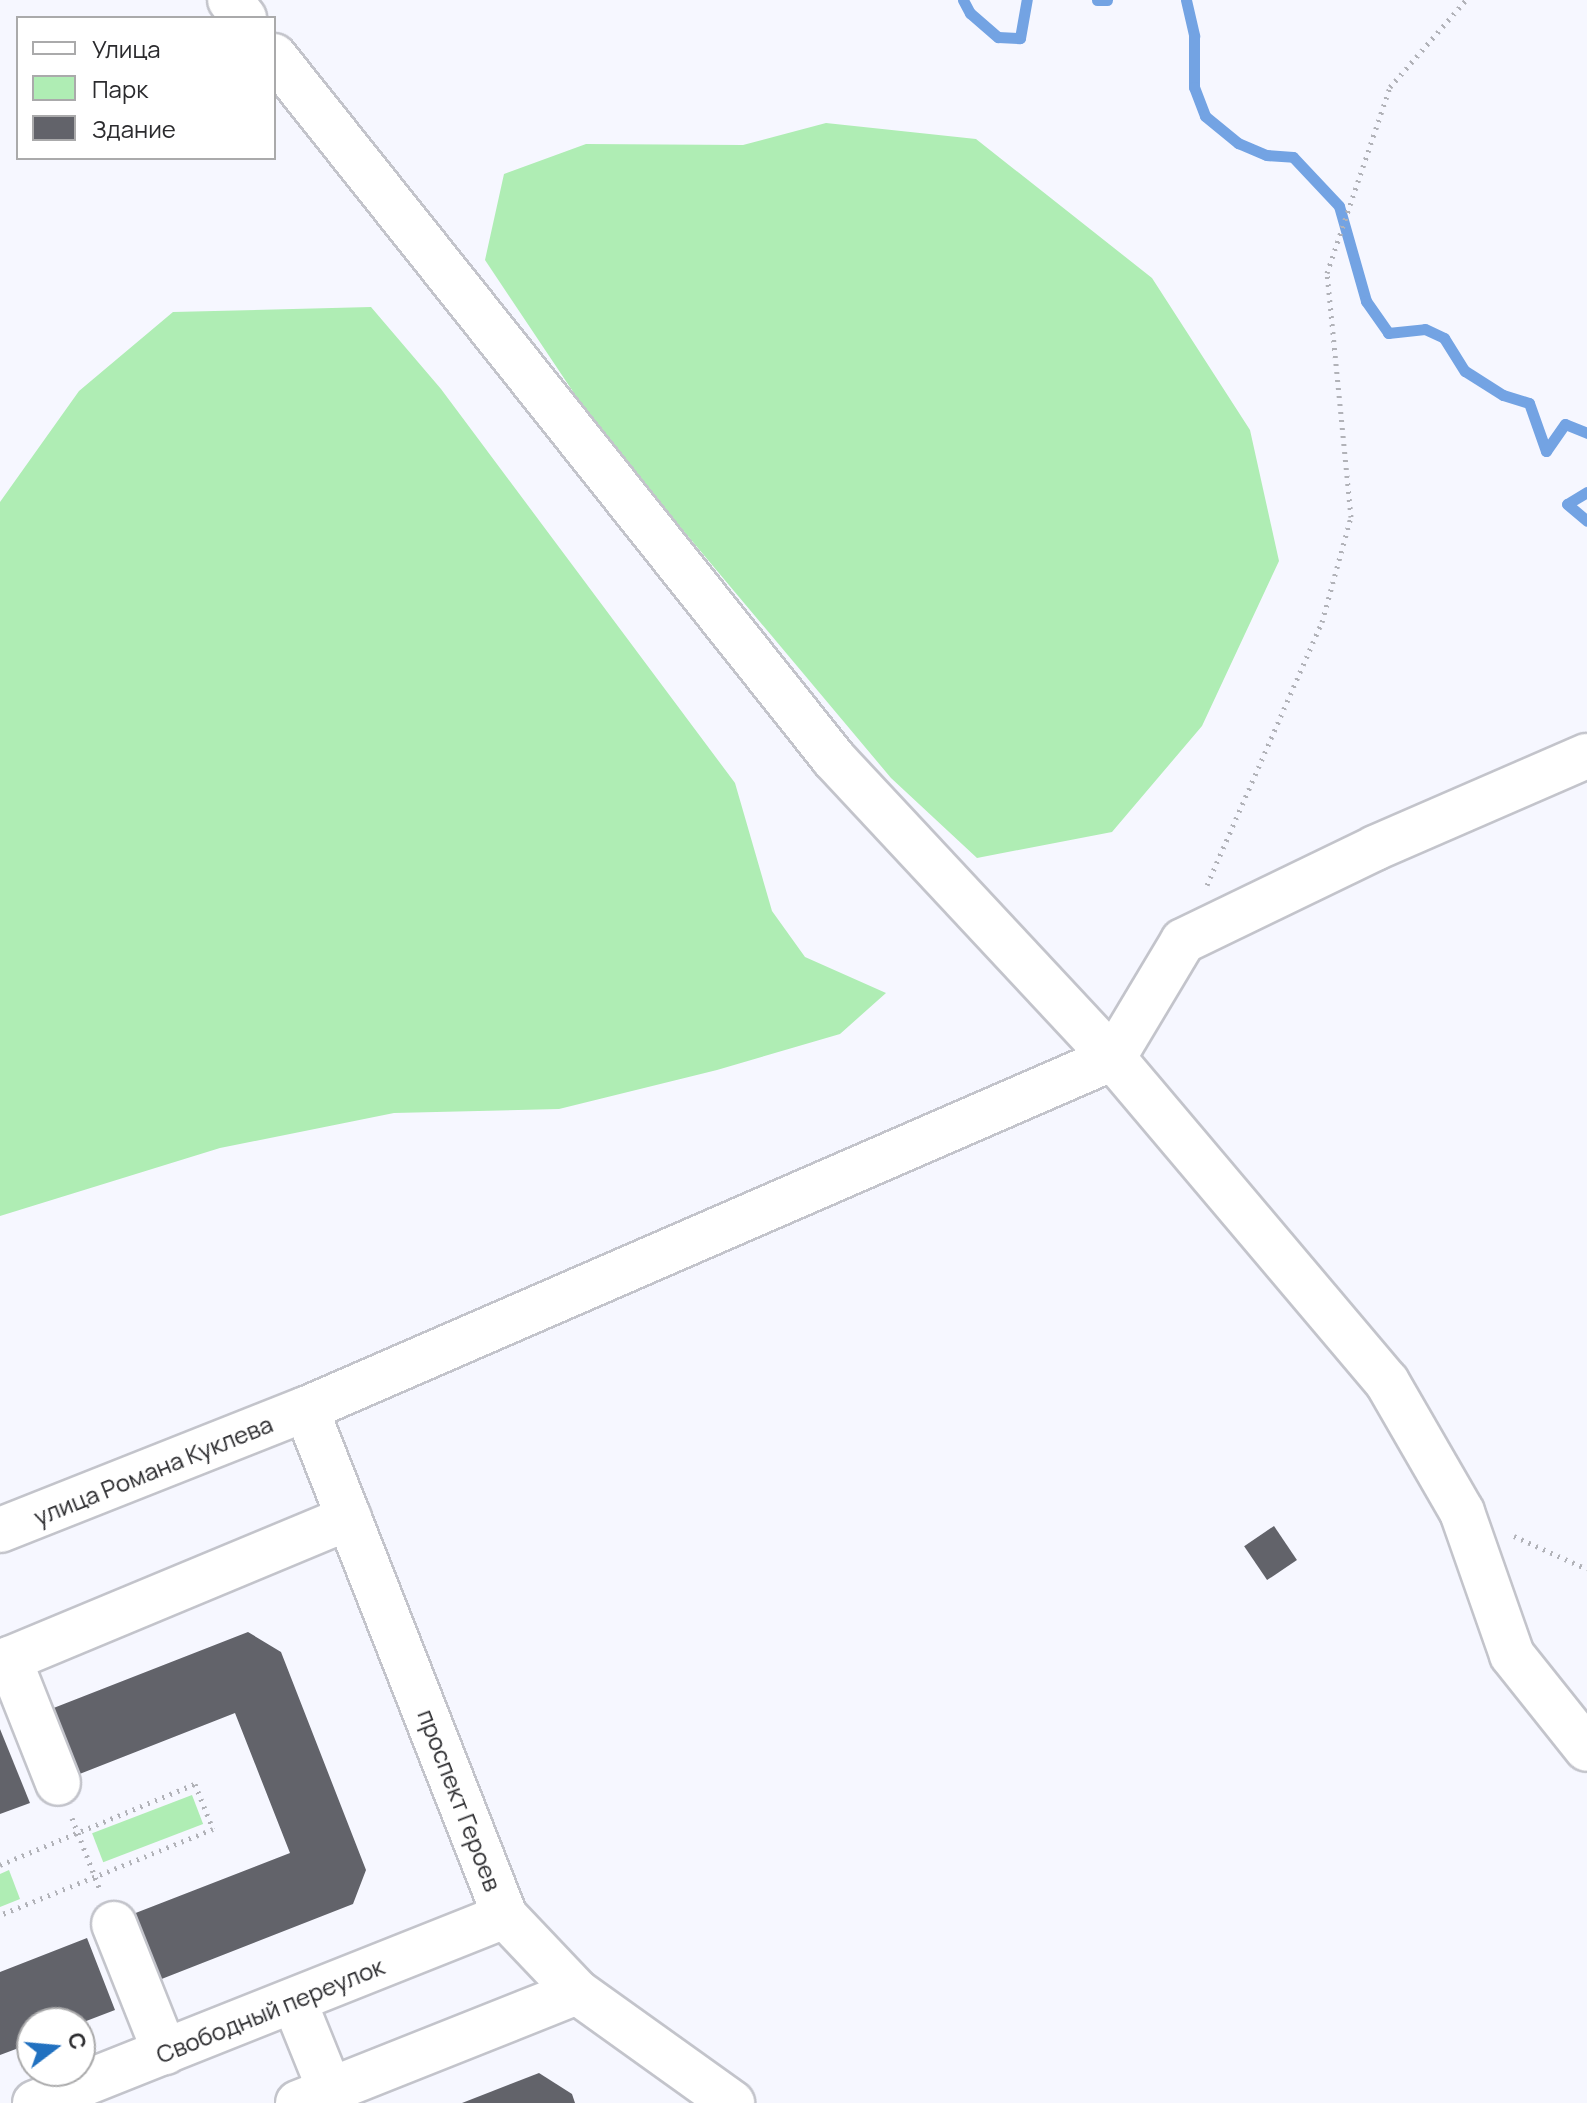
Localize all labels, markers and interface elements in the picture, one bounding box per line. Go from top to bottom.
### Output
legend [16,16,276,160]
text: Улица [92,32,161,65]
text: Парк [92,72,148,105]
text: Здание [92,112,176,145]
street label: улица Романа Куклева [29,1409,277,1531]
street label: проспект Героев [412,1705,508,1895]
street label: Свободный переулок [152,1951,388,2069]
north arrow [16,2007,96,2087]
text: С [60,2029,94,2053]

